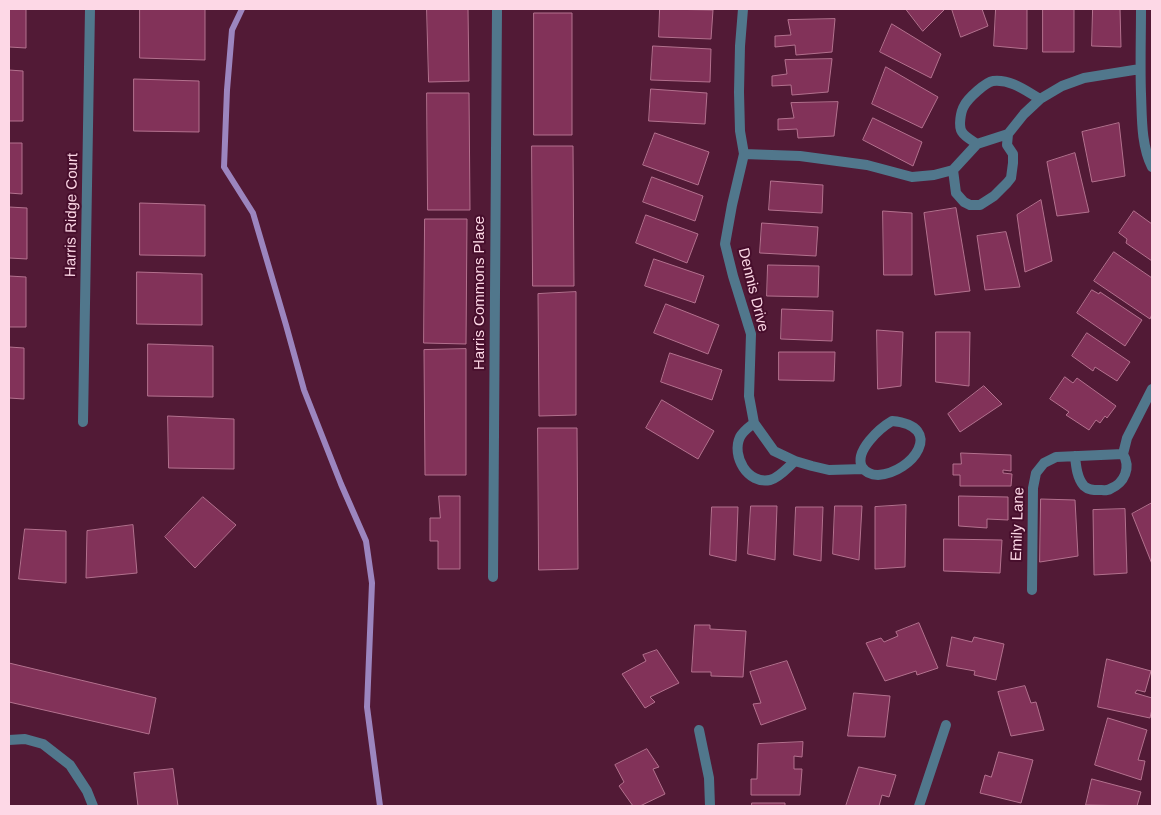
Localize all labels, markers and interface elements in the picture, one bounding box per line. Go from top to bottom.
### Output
street label: Harris Ridge Court [62,153,82,277]
street label: Harris Commons Place [471,216,489,370]
street label: Dennis Drive [734,246,772,334]
street label: Emily Lane [1008,487,1028,561]

